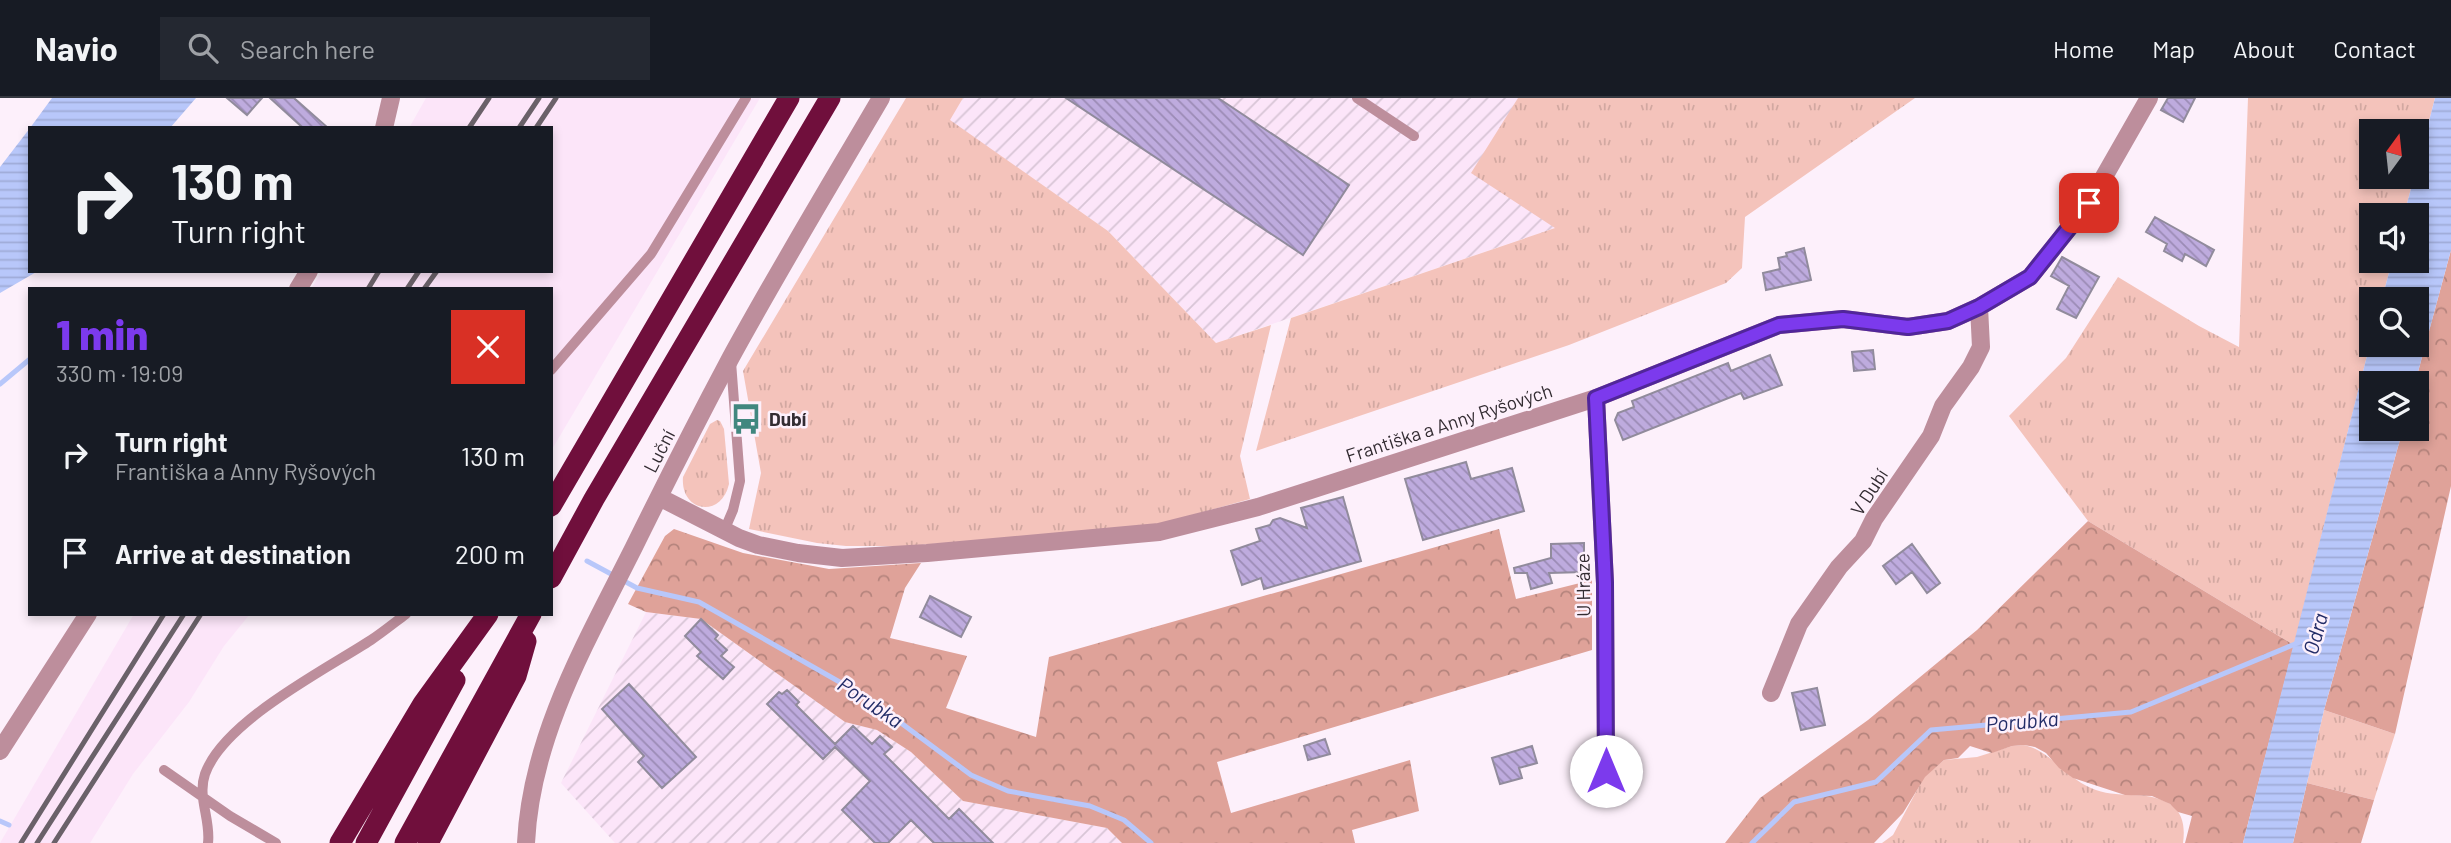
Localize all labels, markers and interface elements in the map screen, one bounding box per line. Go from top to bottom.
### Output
search box [160,17,650,80]
text: Navio [35,28,118,68]
icon: search [184,29,222,67]
text: Search here [240,33,375,64]
text: Home [2053,34,2114,63]
text: Map [2152,34,2195,63]
text: About [2233,34,2295,63]
text: Contact [2333,34,2416,63]
north arrow [2359,119,2429,189]
map controls [2359,119,2429,441]
text: 130 m [171,151,293,210]
icon: right [56,154,147,245]
pin [2059,173,2119,233]
icon: arrive [2070,184,2108,222]
button: sound [2359,203,2429,273]
text: Turn right [171,211,306,249]
button: search [2359,287,2429,357]
text: 1 min [56,308,148,358]
button: close [451,310,525,384]
text: 330 m · 19:09 [56,359,183,387]
button: layers [2359,371,2429,441]
street label: Františka a Anny Ryšových [1343,378,1555,467]
bus stop icon: Dubí [729,402,763,436]
place label: Dubí [769,407,807,430]
street label: Luční [638,425,679,476]
text: Turn right [115,426,228,457]
icon: right [56,436,94,474]
text: 130 m [461,440,525,471]
text: Františka a Anny Ryšových [115,457,376,485]
street label: V Dubí [1845,464,1892,519]
icon: arrive [56,534,94,572]
text: Arrive at destination [115,538,351,569]
text: 200 m [455,538,525,569]
street label: U Hráze [1570,553,1595,617]
water label: Odra [2297,610,2332,657]
water label: Porubka [833,671,908,733]
water label: Porubka [1984,705,2059,736]
position arrow [1569,734,1643,808]

